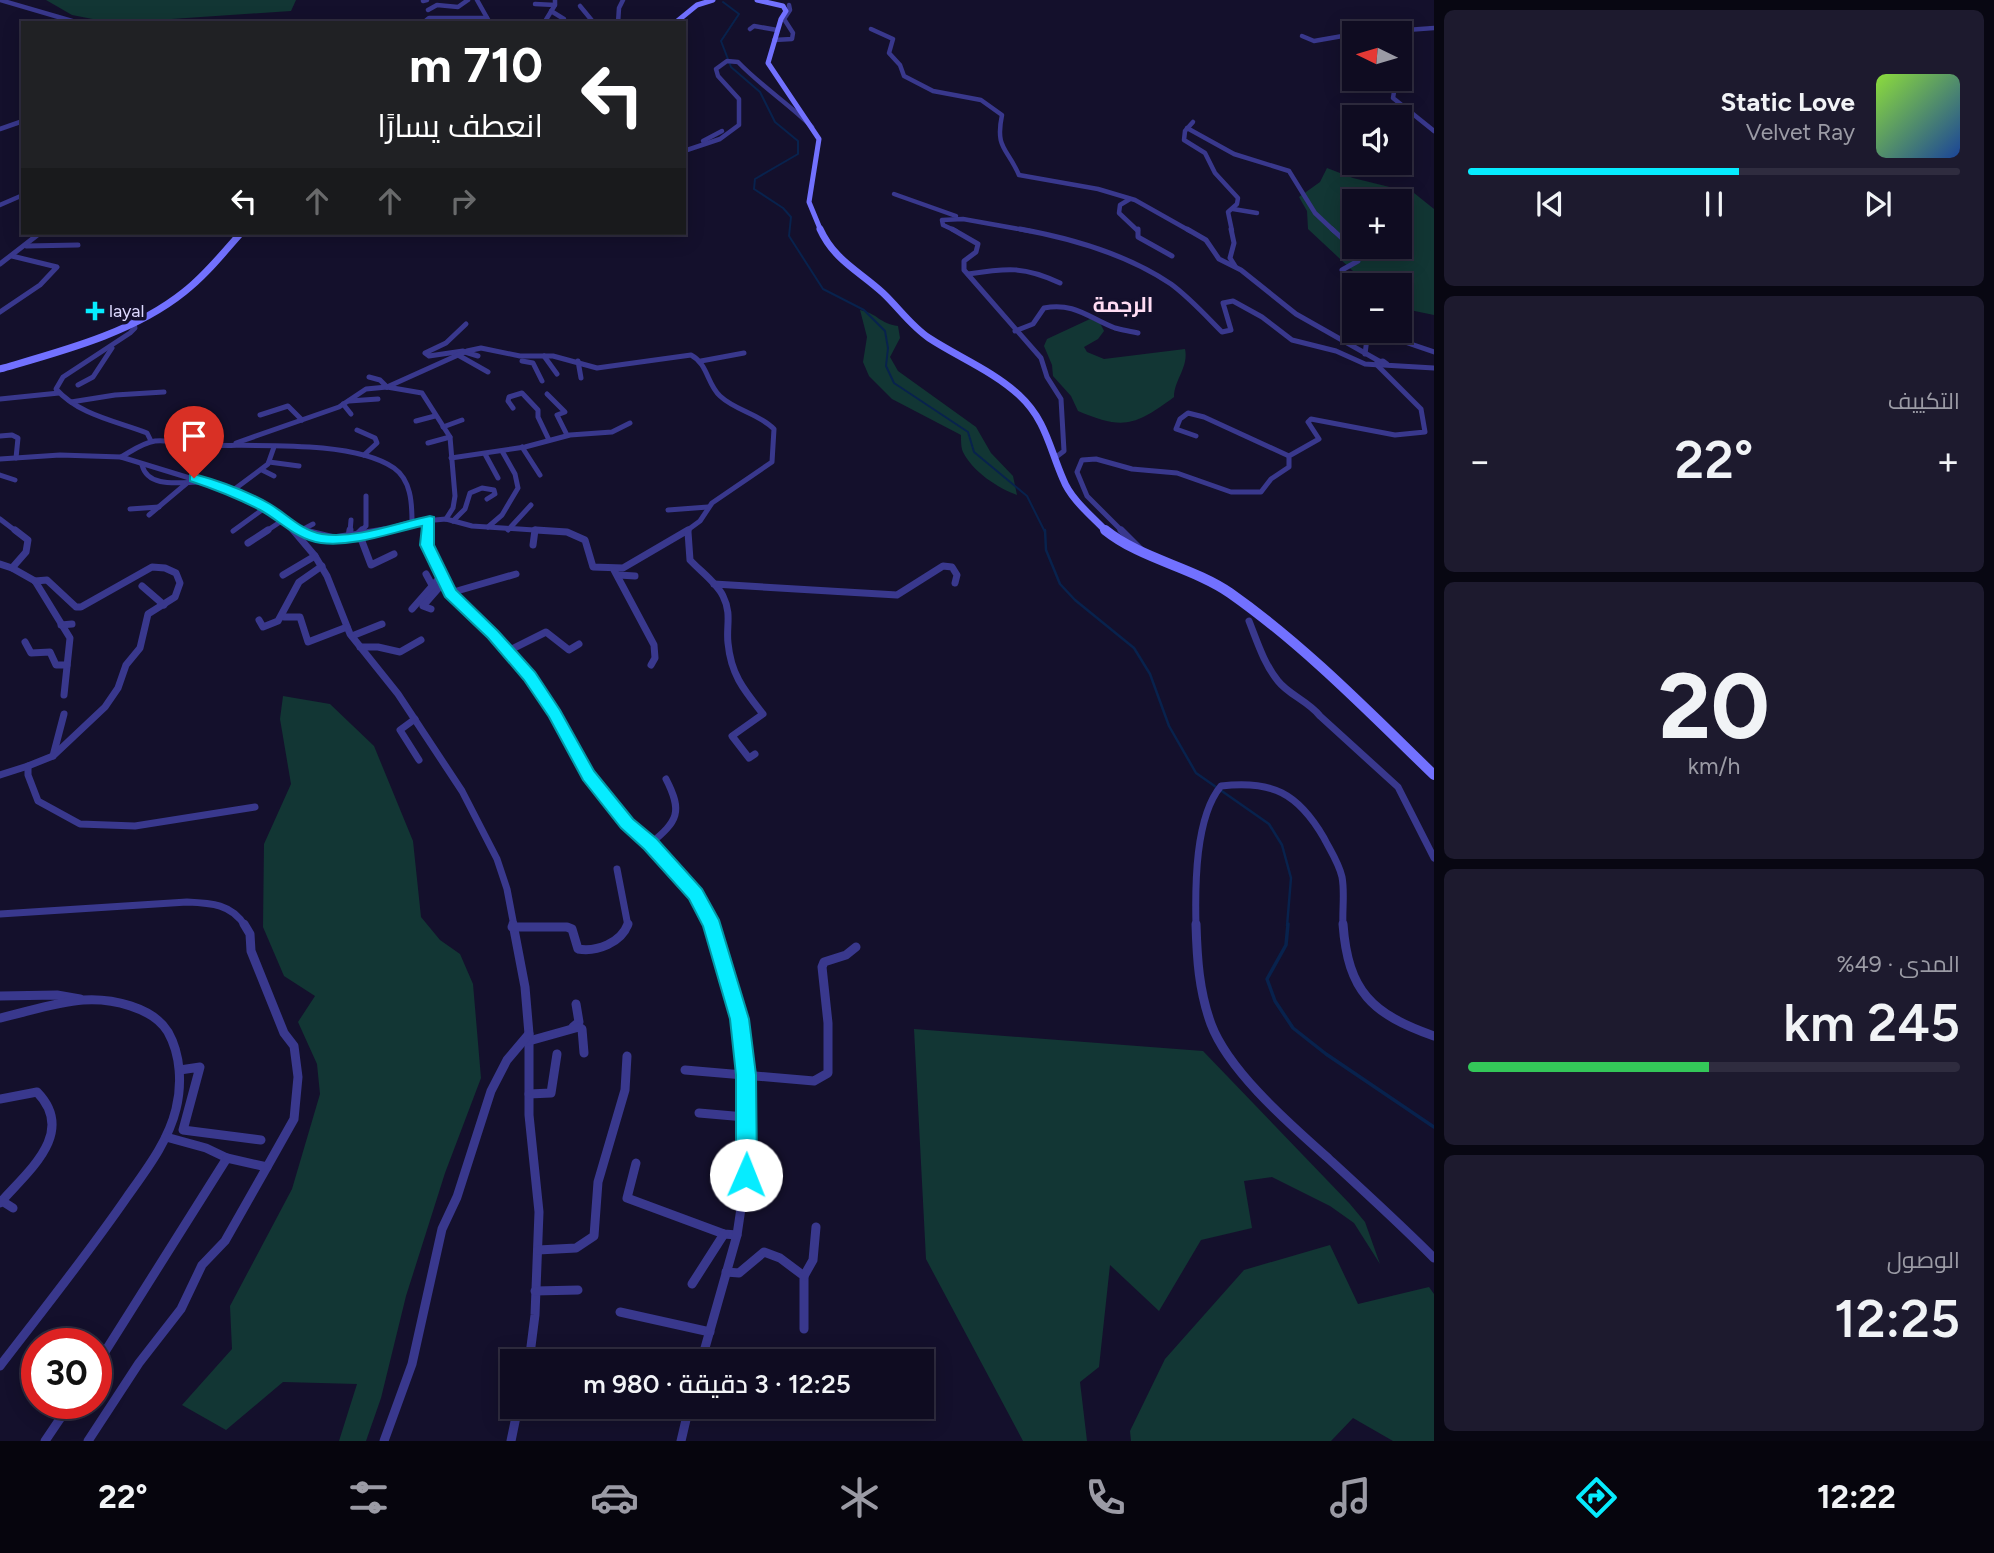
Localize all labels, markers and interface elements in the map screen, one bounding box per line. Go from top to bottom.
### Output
north arrow [1342,21,1412,91]
map controls [1342,21,1412,343]
text: 710 m [409,35,543,94]
icon: left [567,49,658,140]
text: Static Love [1721,86,1855,118]
button: sound [1342,105,1412,175]
text: انعطف يسارًا [377,107,543,145]
text: Velvet Ray [1746,118,1855,146]
icon: left [225,182,263,220]
icon: ahead [298,182,336,220]
icon: ahead [371,182,409,220]
icon: right [444,182,482,220]
icon: previous [1531,185,1569,223]
icon: pause [1695,185,1733,223]
icon: next [1859,185,1897,223]
button: + [1342,189,1412,259]
button: − [1342,273,1412,343]
district label: الرجمة [1093,292,1153,317]
place label: layal [109,300,144,322]
marker: layal [87,303,103,319]
text: التكييف [1888,387,1960,415]
pin [164,406,224,478]
icon: arrive [175,417,213,455]
text: 22° [1675,429,1753,491]
text: − [1468,438,1492,484]
text: + [1936,438,1960,484]
text: 20 [1658,652,1770,761]
text: km/h [1688,752,1740,780]
text: المدى · 49% [1836,950,1960,978]
text: 245 km [1783,992,1960,1054]
position arrow [709,1138,783,1212]
text: الوصول [1887,1246,1960,1274]
text: 12:25 [1834,1288,1960,1350]
speed limit sign: 30 [21,1328,112,1419]
text: 12:25 · 3 دقيقة · 980 m [583,1368,851,1400]
icon: filters [344,1473,393,1522]
icon: car [590,1473,639,1522]
icon: climate [835,1473,884,1522]
icon: phone [1081,1473,1130,1522]
icon: music [1326,1473,1375,1522]
icon: directions [1572,1473,1621,1522]
text: 22° [98,1478,148,1516]
text: 12:22 [1817,1478,1896,1516]

